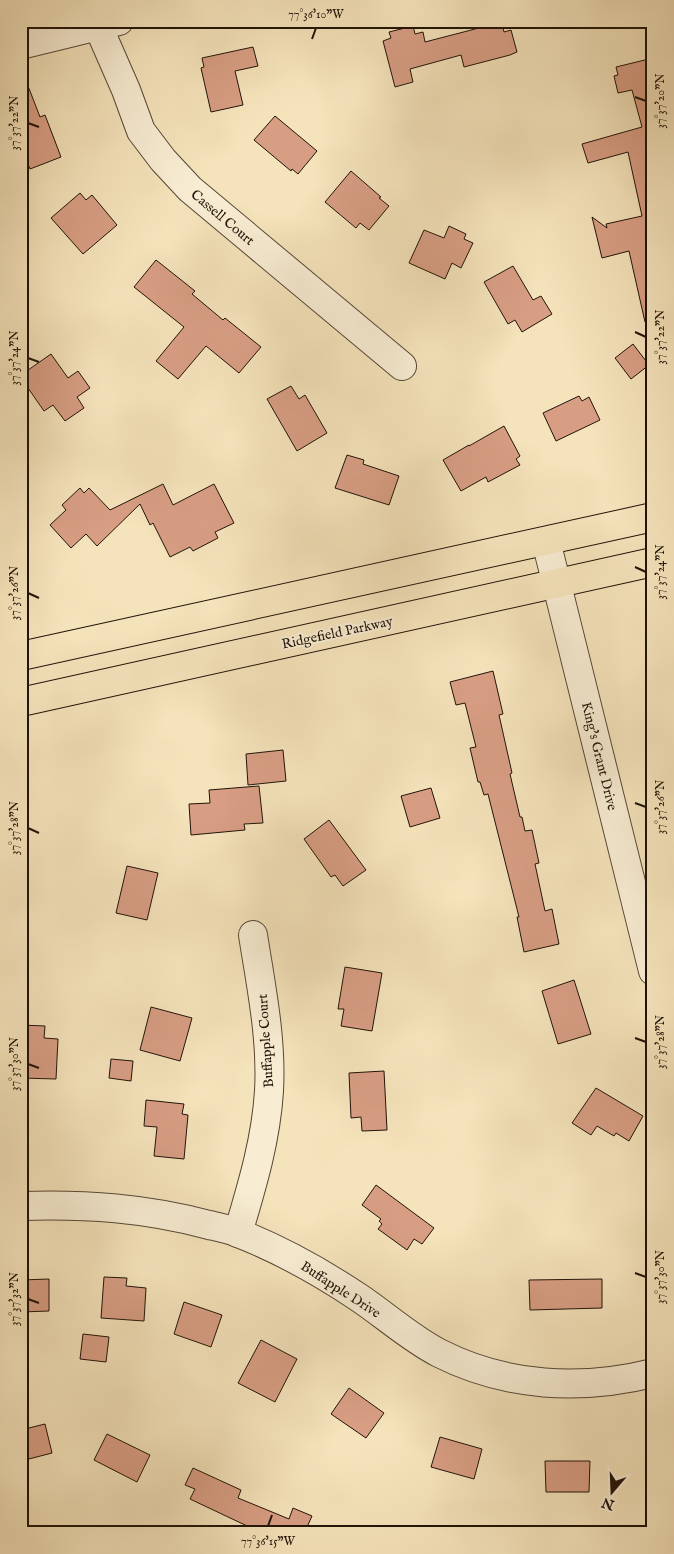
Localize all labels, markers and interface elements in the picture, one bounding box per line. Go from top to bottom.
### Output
text: 77°36'10"W [288,7,344,22]
text: 37°37'20"N [653,73,668,129]
text: 37°37'22"N [7,95,22,150]
street label: Cassell Court [187,186,258,250]
text: 37°37'22"N [653,309,668,364]
text: 37°37'24"N [7,330,22,386]
text: 37°37'24"N [653,544,668,600]
text: 37°37'26"N [7,565,22,620]
street label: Ridgefield Parkway [280,612,395,654]
street label: King's Grant Drive [577,700,621,813]
text: 37°37'26"N [653,779,668,834]
text: 37°37'28"N [7,800,22,855]
street label: Buffapple Court [254,993,278,1088]
text: 37°37'28"N [653,1014,668,1069]
text: 37°37'30"N [7,1036,22,1091]
text: 37°37'30"N [653,1249,668,1304]
street label: Buffapple Drive [297,1257,384,1323]
text: 37°37'32"N [7,1272,22,1326]
north arrow [586,1466,636,1516]
text: N [599,1493,618,1514]
text: 77°36'15"W [241,1534,296,1549]

